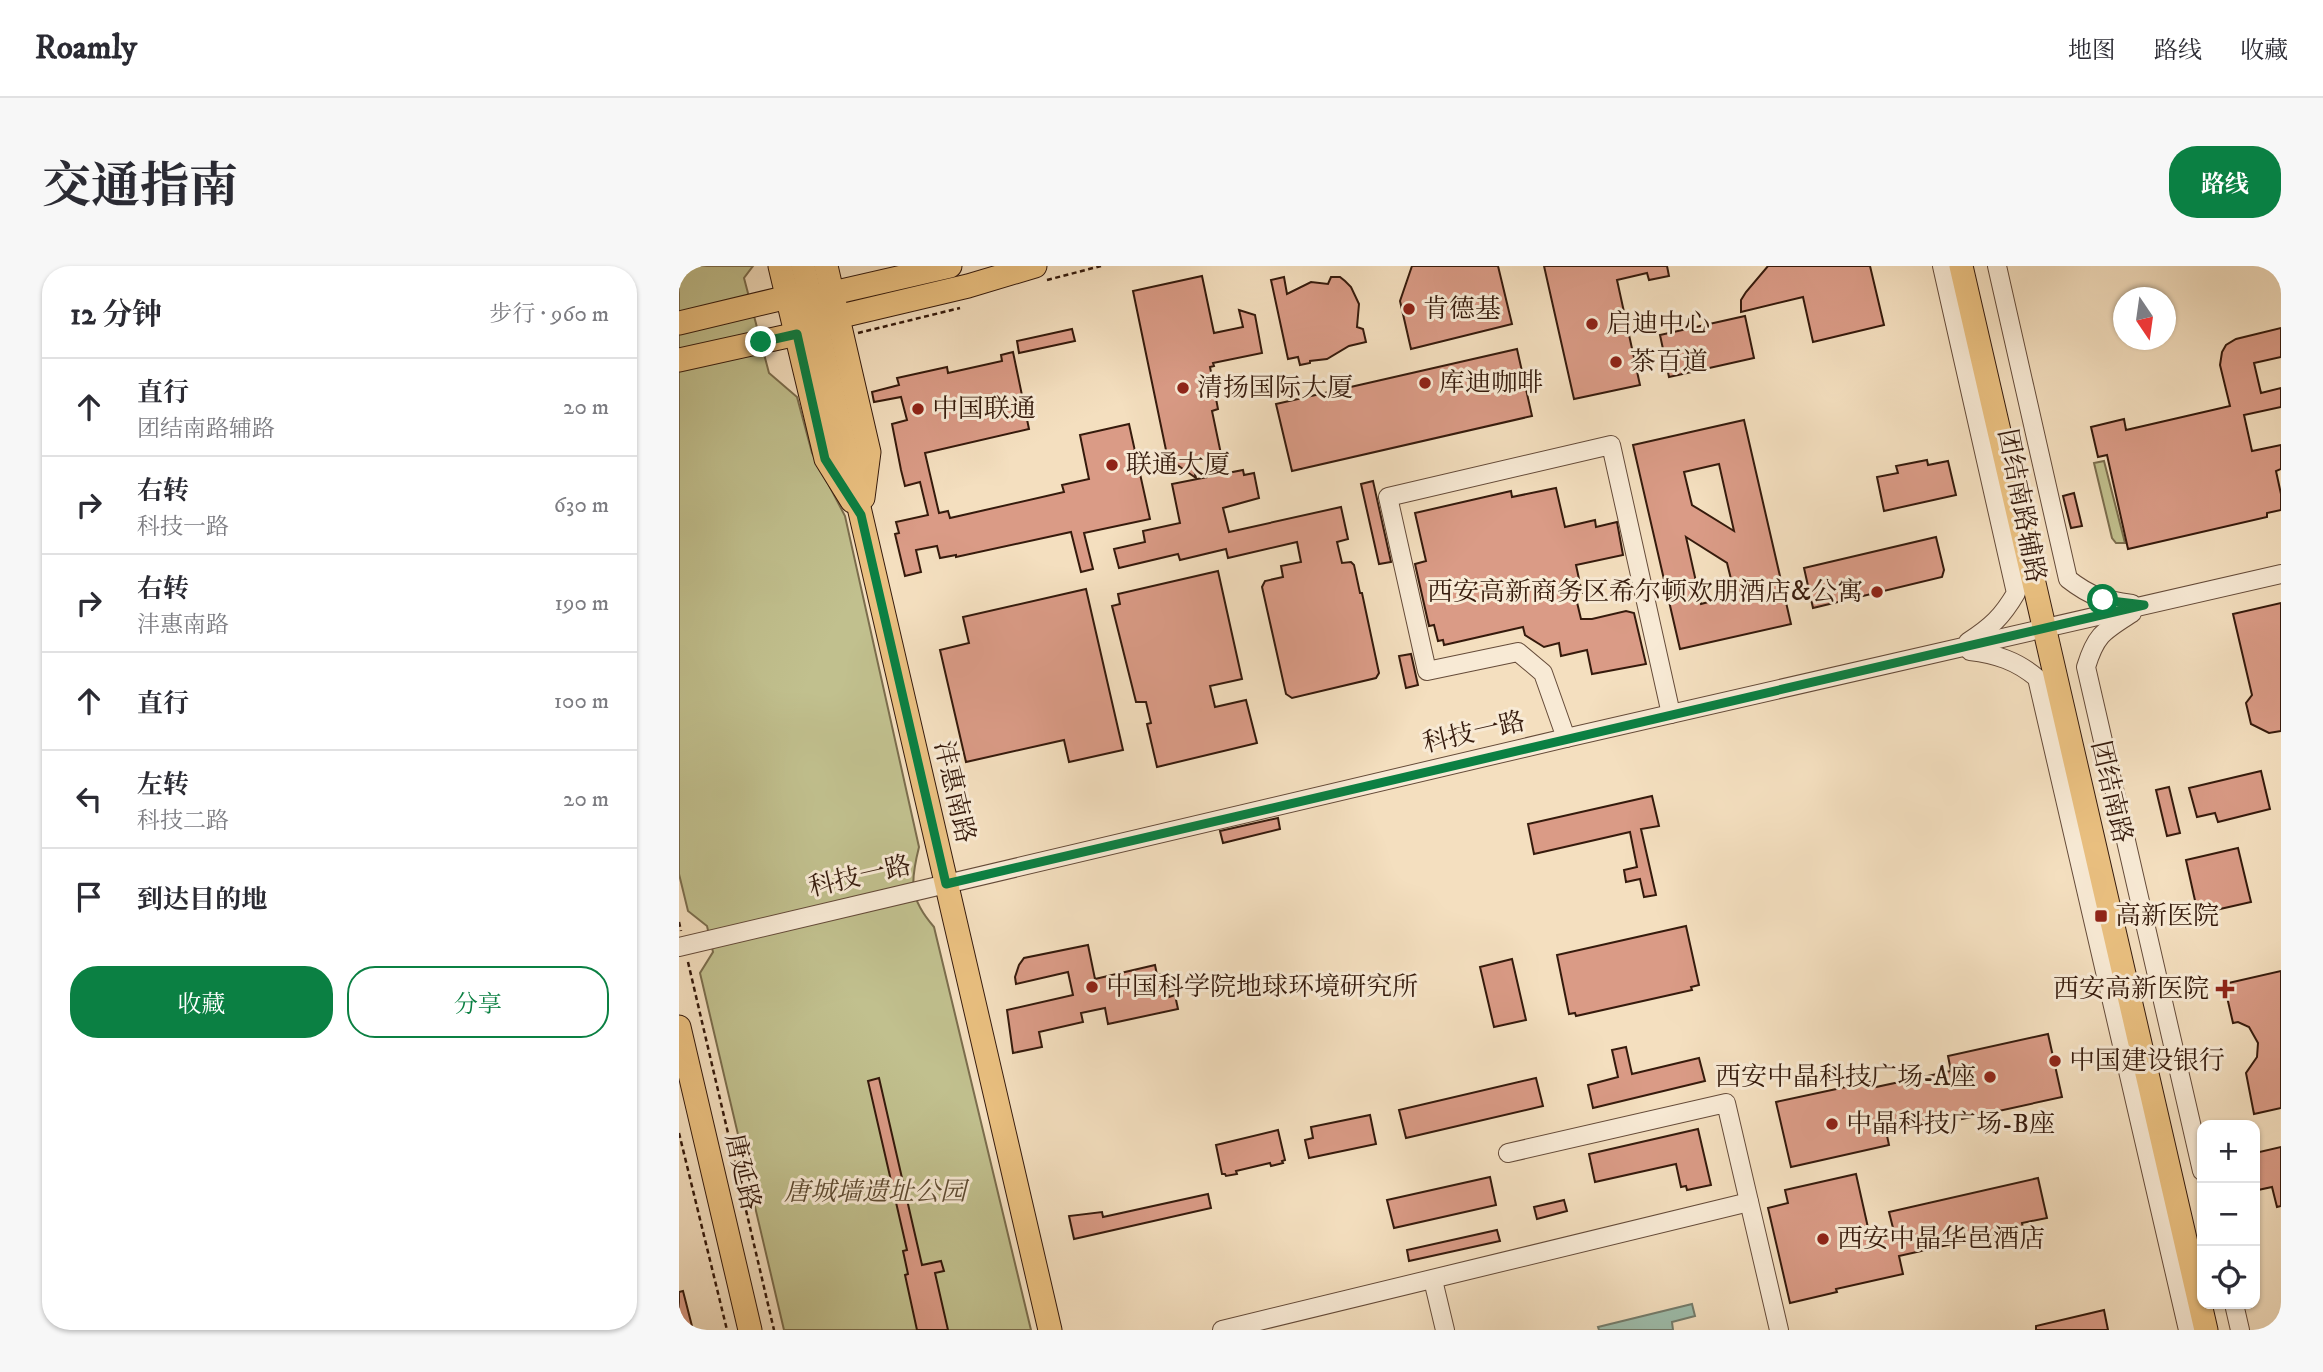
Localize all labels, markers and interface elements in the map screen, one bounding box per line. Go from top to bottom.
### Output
text: Roamly [35,28,137,69]
text: 地图 [2068,36,2116,66]
text: 路线 [2154,36,2202,66]
text: 收藏 [2240,36,2288,66]
button: 路线 [2169,146,2281,218]
text: 交通指南 [42,157,238,219]
north arrow [2113,287,2176,350]
place label: 肯德基 [1423,293,1501,326]
text: 12 分钟 [70,297,162,334]
text: 步行 · 960 m [490,300,609,329]
marker: 肯德基 [1401,301,1417,317]
place label: 启迪中心 [1606,308,1710,341]
marker: 启迪中心 [1584,316,1600,332]
route end [745,326,776,357]
place label: 茶百道 [1630,346,1708,379]
marker: 茶百道 [1608,354,1624,370]
place label: 库迪咖啡 [1439,367,1543,400]
place label: 清扬国际大厦 [1197,372,1353,405]
marker: 库迪咖啡 [1417,375,1433,391]
text: 直行 [137,377,189,410]
marker: 清扬国际大厦 [1175,380,1191,396]
icon: ahead [70,388,108,426]
text: 20 m [563,393,609,422]
place label: 中国联通 [932,393,1036,426]
marker: 中国联通 [910,401,926,417]
text: 团结南路辅路 [137,415,275,444]
street label: 团结南路辅路 [1990,426,2052,586]
place label: 联通大厦 [1126,449,1230,482]
marker: 联通大厦 [1104,457,1120,473]
text: 右转 [137,475,189,508]
icon: right [70,486,108,524]
text: 630 m [554,491,609,520]
text: 科技一路 [137,513,229,542]
text: 右转 [137,573,189,606]
place label: 西安高新商务区希尔顿欢朋酒店&公寓 [1427,576,1863,609]
icon: right [70,584,108,622]
marker: 西安高新商务区希尔顿欢朋酒店&公寓 [1869,584,1885,600]
route start [2087,584,2118,615]
text: 190 m [555,589,609,618]
text: 沣惠南路 [137,611,229,640]
icon: ahead [70,682,108,720]
text: 100 m [554,687,609,716]
text: 直行 [137,688,189,721]
street label: 科技一路 [1420,705,1528,761]
street label: 沣惠南路 [926,738,982,846]
street label: 团结南路 [2083,738,2139,846]
text: 左转 [137,769,189,802]
icon: left [70,780,108,818]
text: 20 m [563,785,609,814]
text: 科技二路 [137,807,229,836]
street label: 科技一路 [806,849,914,905]
icon: arrive [70,878,108,916]
text: 到达目的地 [137,884,267,917]
place label: 高新医院 [2115,900,2219,933]
marker: 高新医院 [2093,908,2109,924]
button: 收藏 [70,966,333,1038]
button: 分享 [347,966,609,1038]
place label: 中国科学院地球环境研究所 [1106,971,1418,1004]
place label: 西安高新医院 [2053,973,2209,1006]
marker: 中国科学院地球环境研究所 [1084,979,1100,995]
marker: 西安高新医院 [2215,979,2235,999]
place label: 中国建设银行 [2069,1045,2225,1078]
marker: 中国建设银行 [2047,1053,2063,1069]
place label: 西安中晶科技广场-A座 [1715,1061,1976,1094]
marker: 西安中晶科技广场-A座 [1982,1069,1998,1085]
place label: 中晶科技广场-B座 [1846,1108,2055,1141]
marker: 中晶科技广场-B座 [1824,1116,1840,1132]
map controls [2197,1120,2260,1309]
button: + [2197,1120,2260,1183]
street label: 唐延路 [717,1130,767,1214]
park label: 唐城墙遗址公园 [784,1176,970,1209]
button: − [2197,1183,2260,1246]
place label: 西安中晶华邑酒店 [1837,1223,2045,1256]
marker: 西安中晶华邑酒店 [1815,1231,1831,1247]
button: locate [2197,1246,2260,1309]

